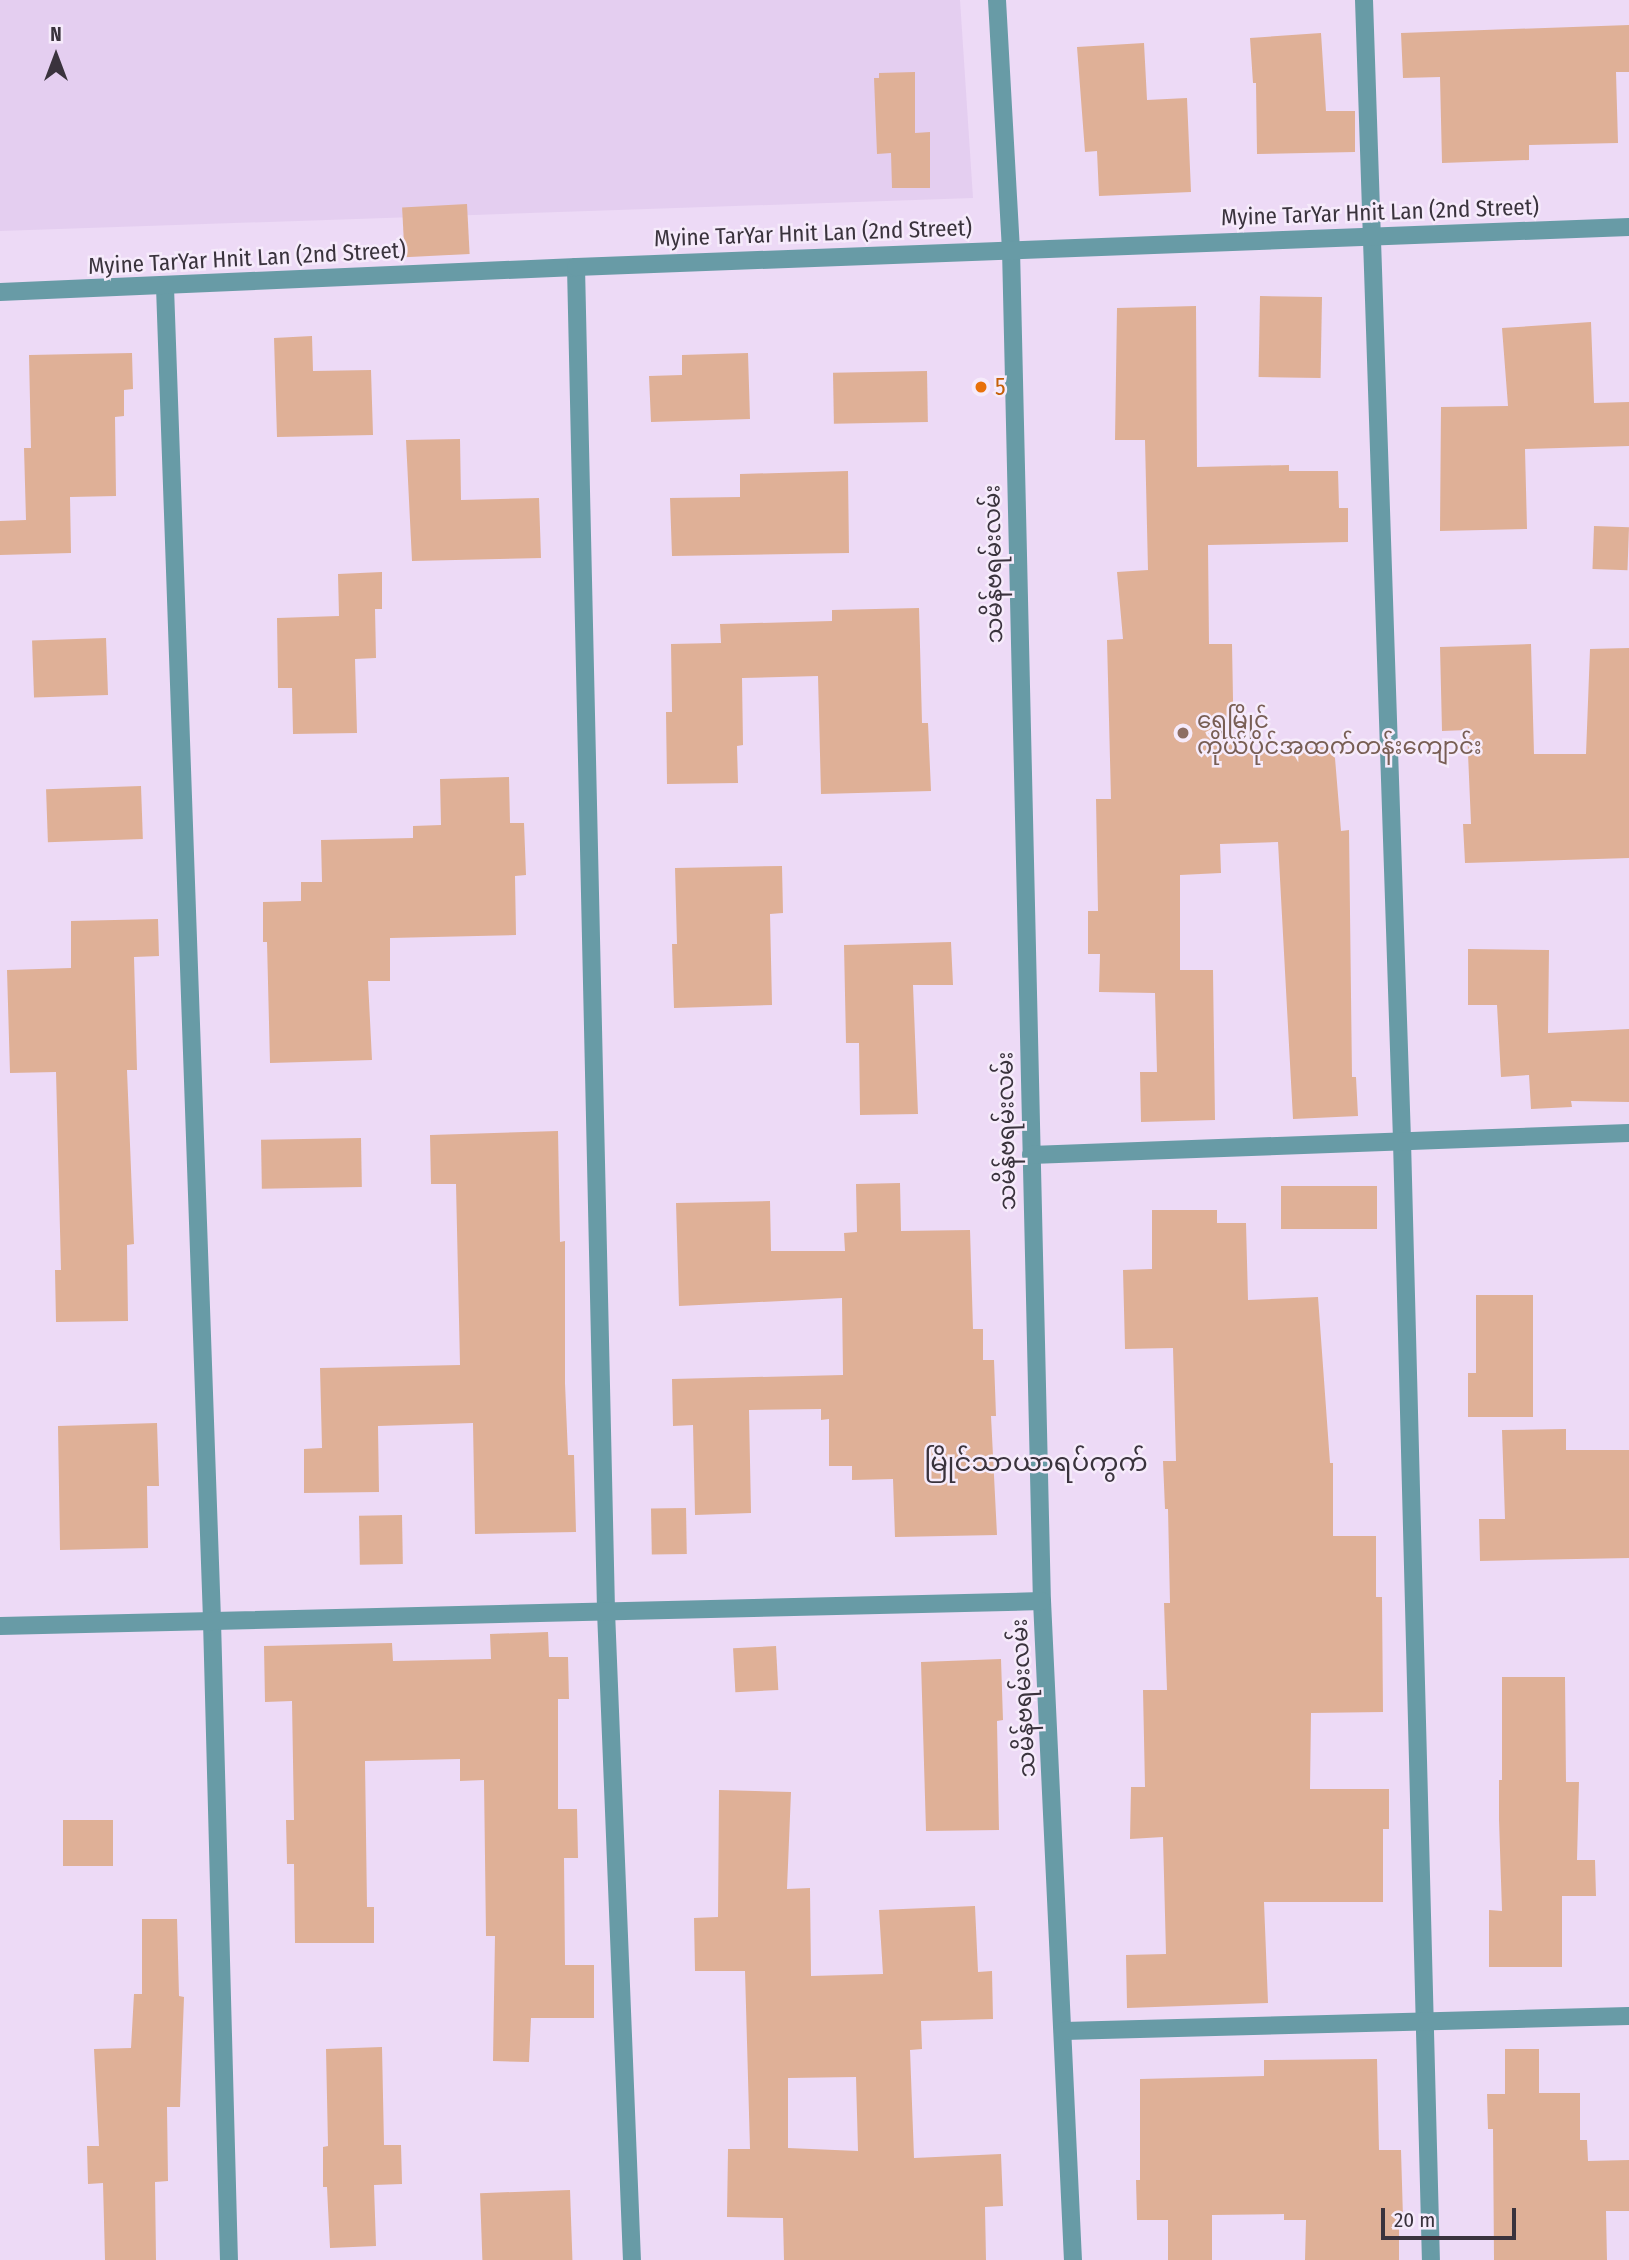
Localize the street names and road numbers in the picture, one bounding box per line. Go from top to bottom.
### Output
street label: Myine TarYar Hnit Lan (2nd Street) [1221,193,1539,231]
street label: Myine TarYar Hnit Lan (2nd Street) [654,214,972,252]
street label: Myine TarYar Hnit Lan (2nd Street) [87,236,407,280]
street label: သမိန်ဗရမ်းလမ်း [978,484,1008,644]
street label: သမိန်ဗရမ်းလမ်း [991,1051,1021,1211]
street label: သမိန်ဗရမ်းလမ်း [1005,1618,1041,1778]

